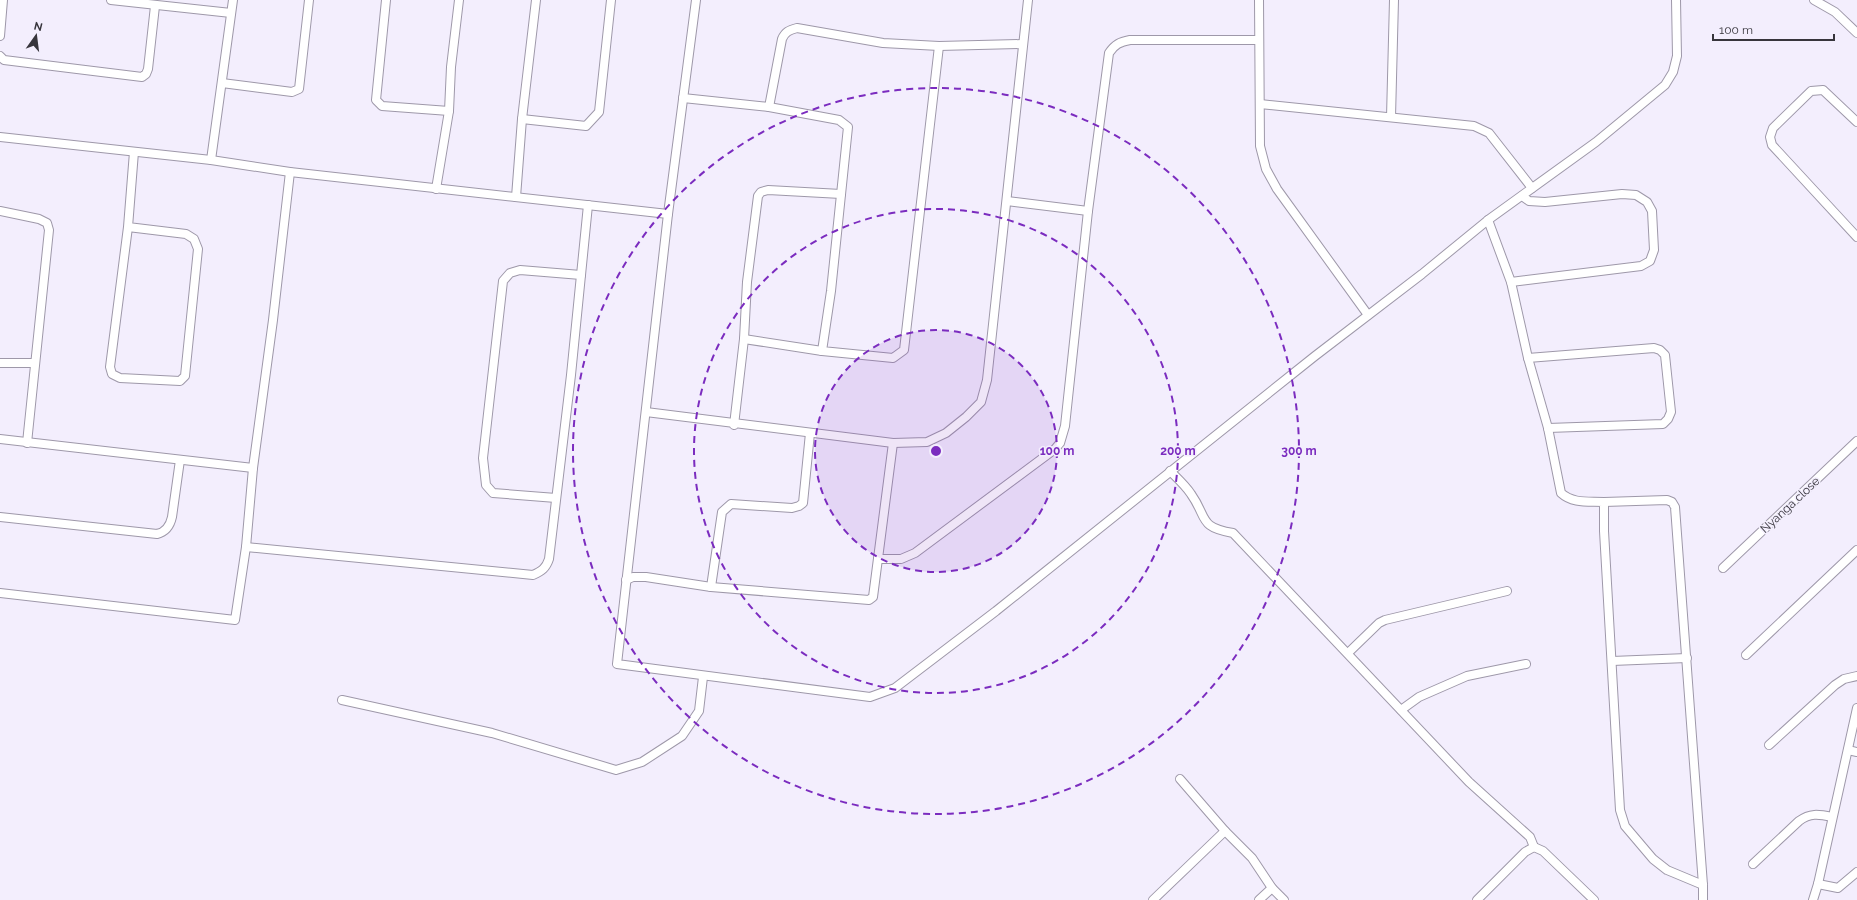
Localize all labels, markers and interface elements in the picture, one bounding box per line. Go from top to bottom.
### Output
north arrow [16,16,56,56]
scale bar [1713,16,1834,42]
text: N [33,19,44,34]
text: 100 m [1719,23,1753,37]
centre of rings [929,444,943,458]
text: 100 m [1040,444,1074,458]
text: 200 m [1160,444,1196,458]
text: 300 m [1281,444,1317,458]
street label: Nyanga close [1757,474,1823,536]

